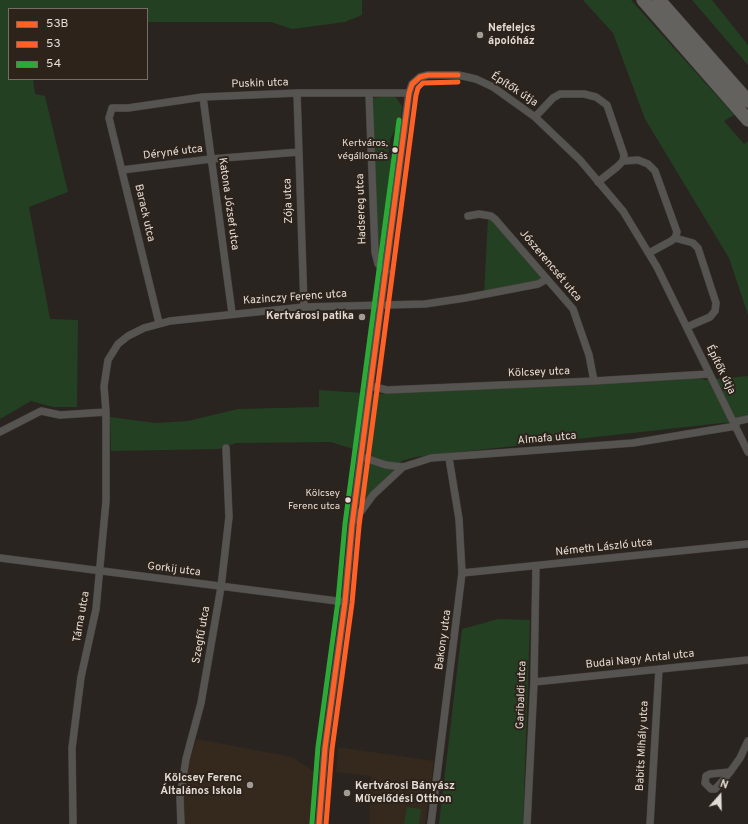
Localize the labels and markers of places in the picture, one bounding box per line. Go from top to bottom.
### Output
place label: Nefelejcs ápolóház [488,22,535,48]
marker: Nefelejcs ápolóház [475,30,485,40]
place label: Kertváros, végállomás [337,138,388,162]
marker: Kertváros, végállomás [390,145,400,155]
place label: Kertvárosi patika [266,310,354,324]
marker: Kertvárosi patika [357,312,367,322]
place label: Kölcsey Ferenc utca [288,488,340,512]
marker: Kölcsey Ferenc utca [343,495,353,505]
place label: Kölcsey Ferenc Általános Iskola [160,772,242,798]
marker: Kölcsey Ferenc Általános Iskola [245,780,255,790]
place label: Kertvárosi Bányász Művelődési Otthon [355,780,455,806]
marker: Kertvárosi Bányász Művelődési Otthon [342,788,352,798]

